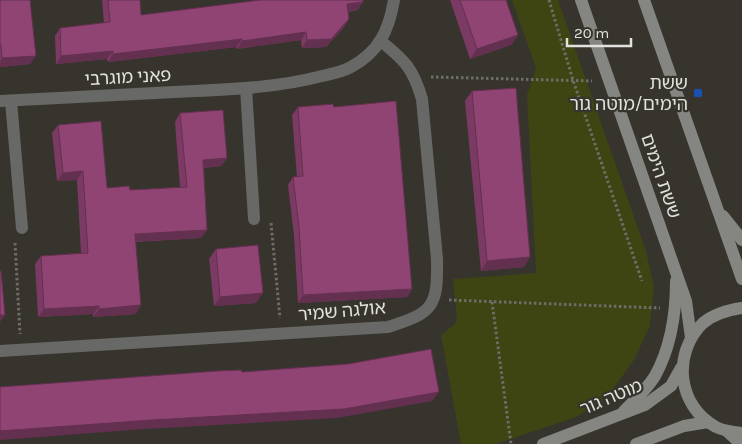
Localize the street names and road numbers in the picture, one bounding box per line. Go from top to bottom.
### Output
street label: פאני מוגרבי [84,64,172,90]
street label: ששת הימים [636,131,686,221]
street label: אולגה שמיר [297,296,387,326]
street label: מוטה גור [577,374,645,420]

